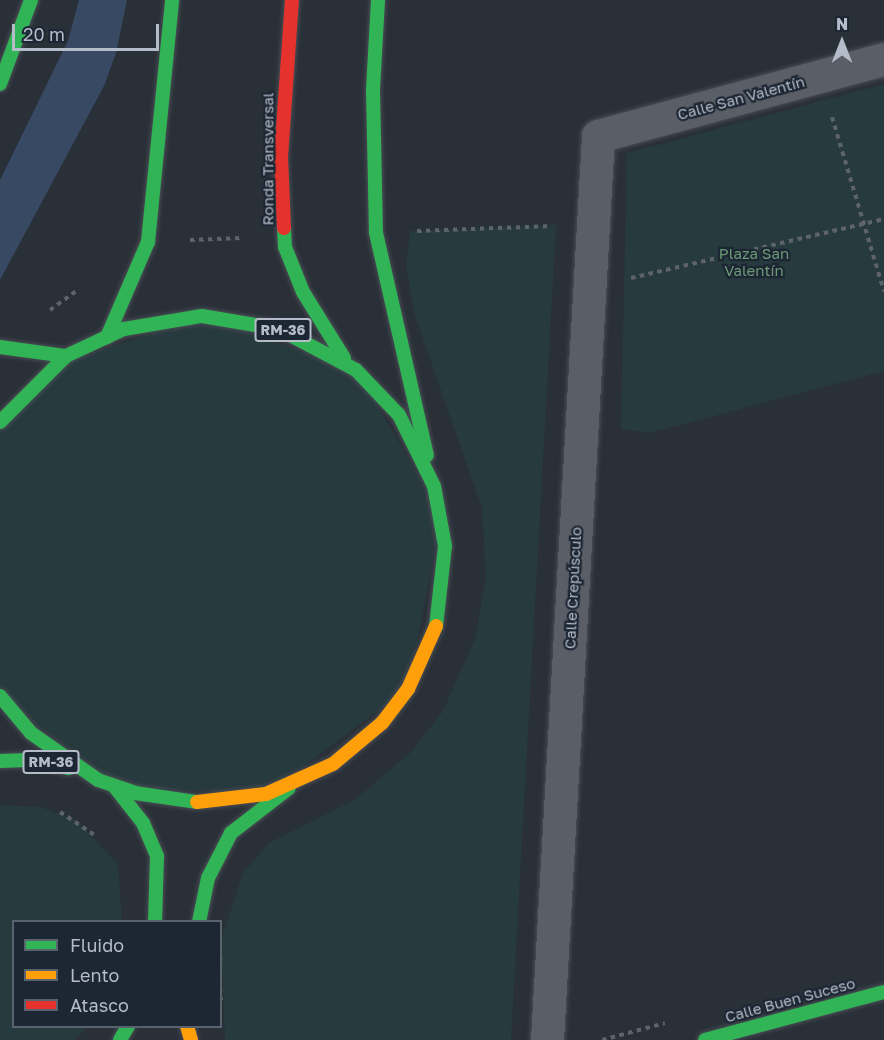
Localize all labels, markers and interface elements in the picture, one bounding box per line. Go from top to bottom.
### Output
scale bar [15,12,162,50]
north arrow [812,12,872,72]
text: N [836,14,848,34]
text: 20 m [23,23,65,45]
street label: Calle San Valentín [675,72,807,124]
street label: Ronda Transversal [259,93,277,225]
park label: Plaza San Valentín [719,244,789,279]
road number: RM-36 [254,319,312,341]
street label: Calle Crepúsculo [561,526,585,650]
road number: RM-36 [22,751,80,773]
legend [12,920,222,1028]
text: Fluido [70,934,124,956]
text: Lento [70,964,119,986]
street label: Calle Buen Suceso [723,974,857,1026]
text: Atasco [70,994,129,1016]

